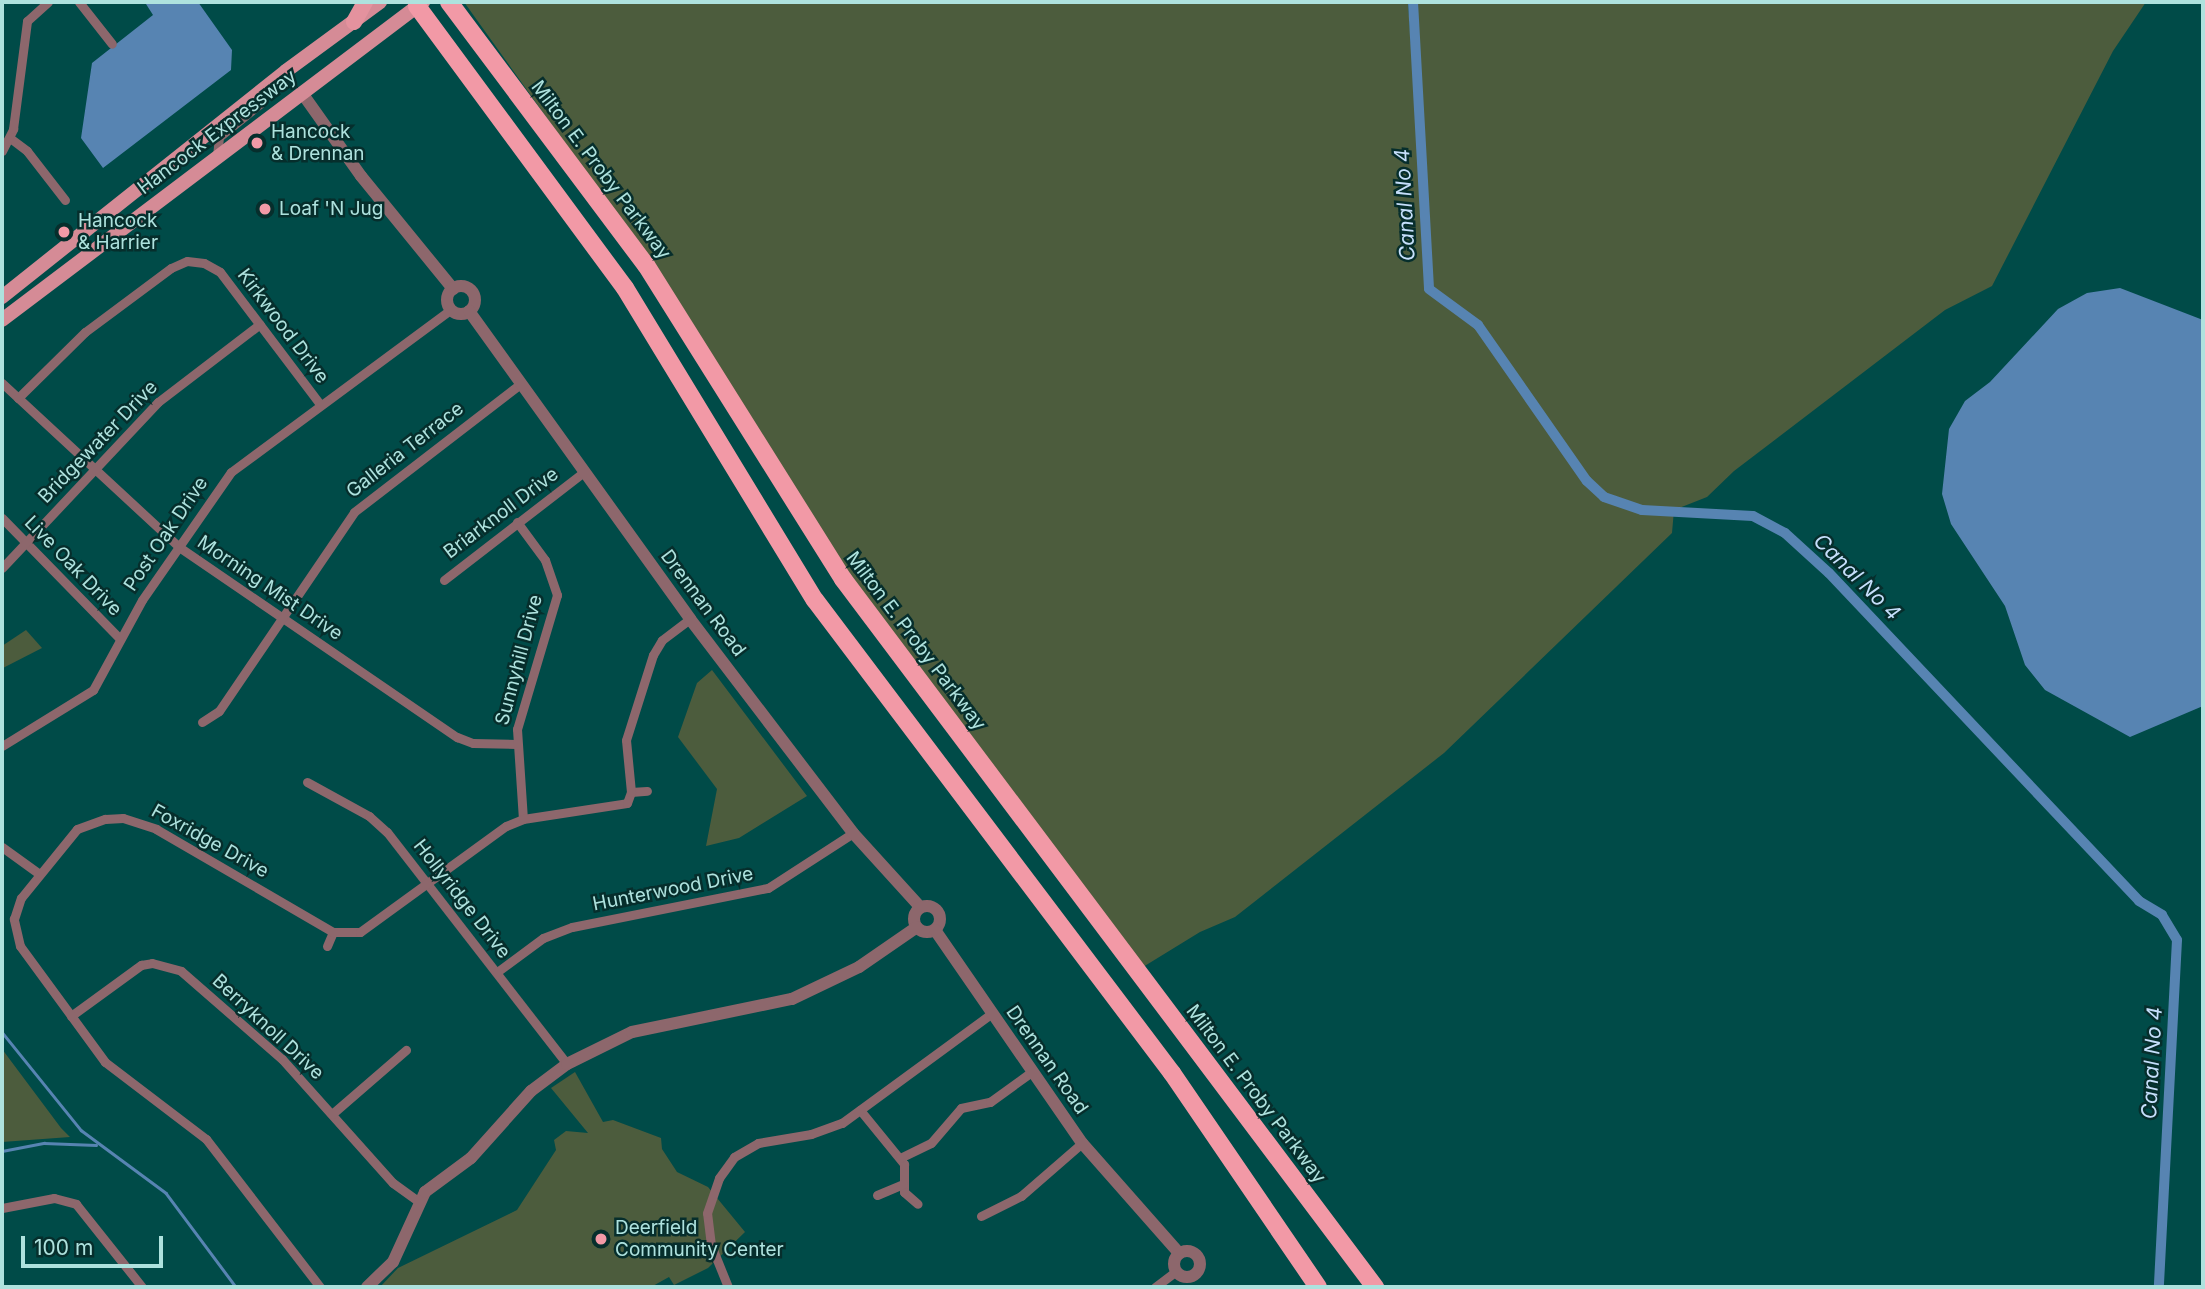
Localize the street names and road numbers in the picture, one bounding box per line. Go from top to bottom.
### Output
street label: Hancock Expressway [133,65,301,199]
street label: Milton E. Proby Parkway [526,76,676,264]
street label: Kirkwood Drive [232,264,334,388]
street label: Bridgewater Drive [34,376,162,508]
street label: Galleria Terrace [342,397,468,503]
street label: Briarknoll Drive [439,463,563,563]
street label: Post Oak Drive [119,472,213,596]
street label: Live Oak Drive [20,511,126,621]
street label: Morning Mist Drive [193,531,347,645]
street label: Drennan Road [656,545,750,661]
street label: Milton E. Proby Parkway [841,547,991,735]
street label: Sunnyhill Drive [491,592,547,728]
street label: Foxridge Drive [147,799,273,883]
street label: Hollyridge Drive [409,835,515,963]
street label: Hunterwood Drive [591,862,755,916]
street label: Berryknoll Drive [208,970,328,1084]
street label: Milton E. Proby Parkway [1181,1000,1331,1188]
street label: Drennan Road [1001,1001,1093,1119]

